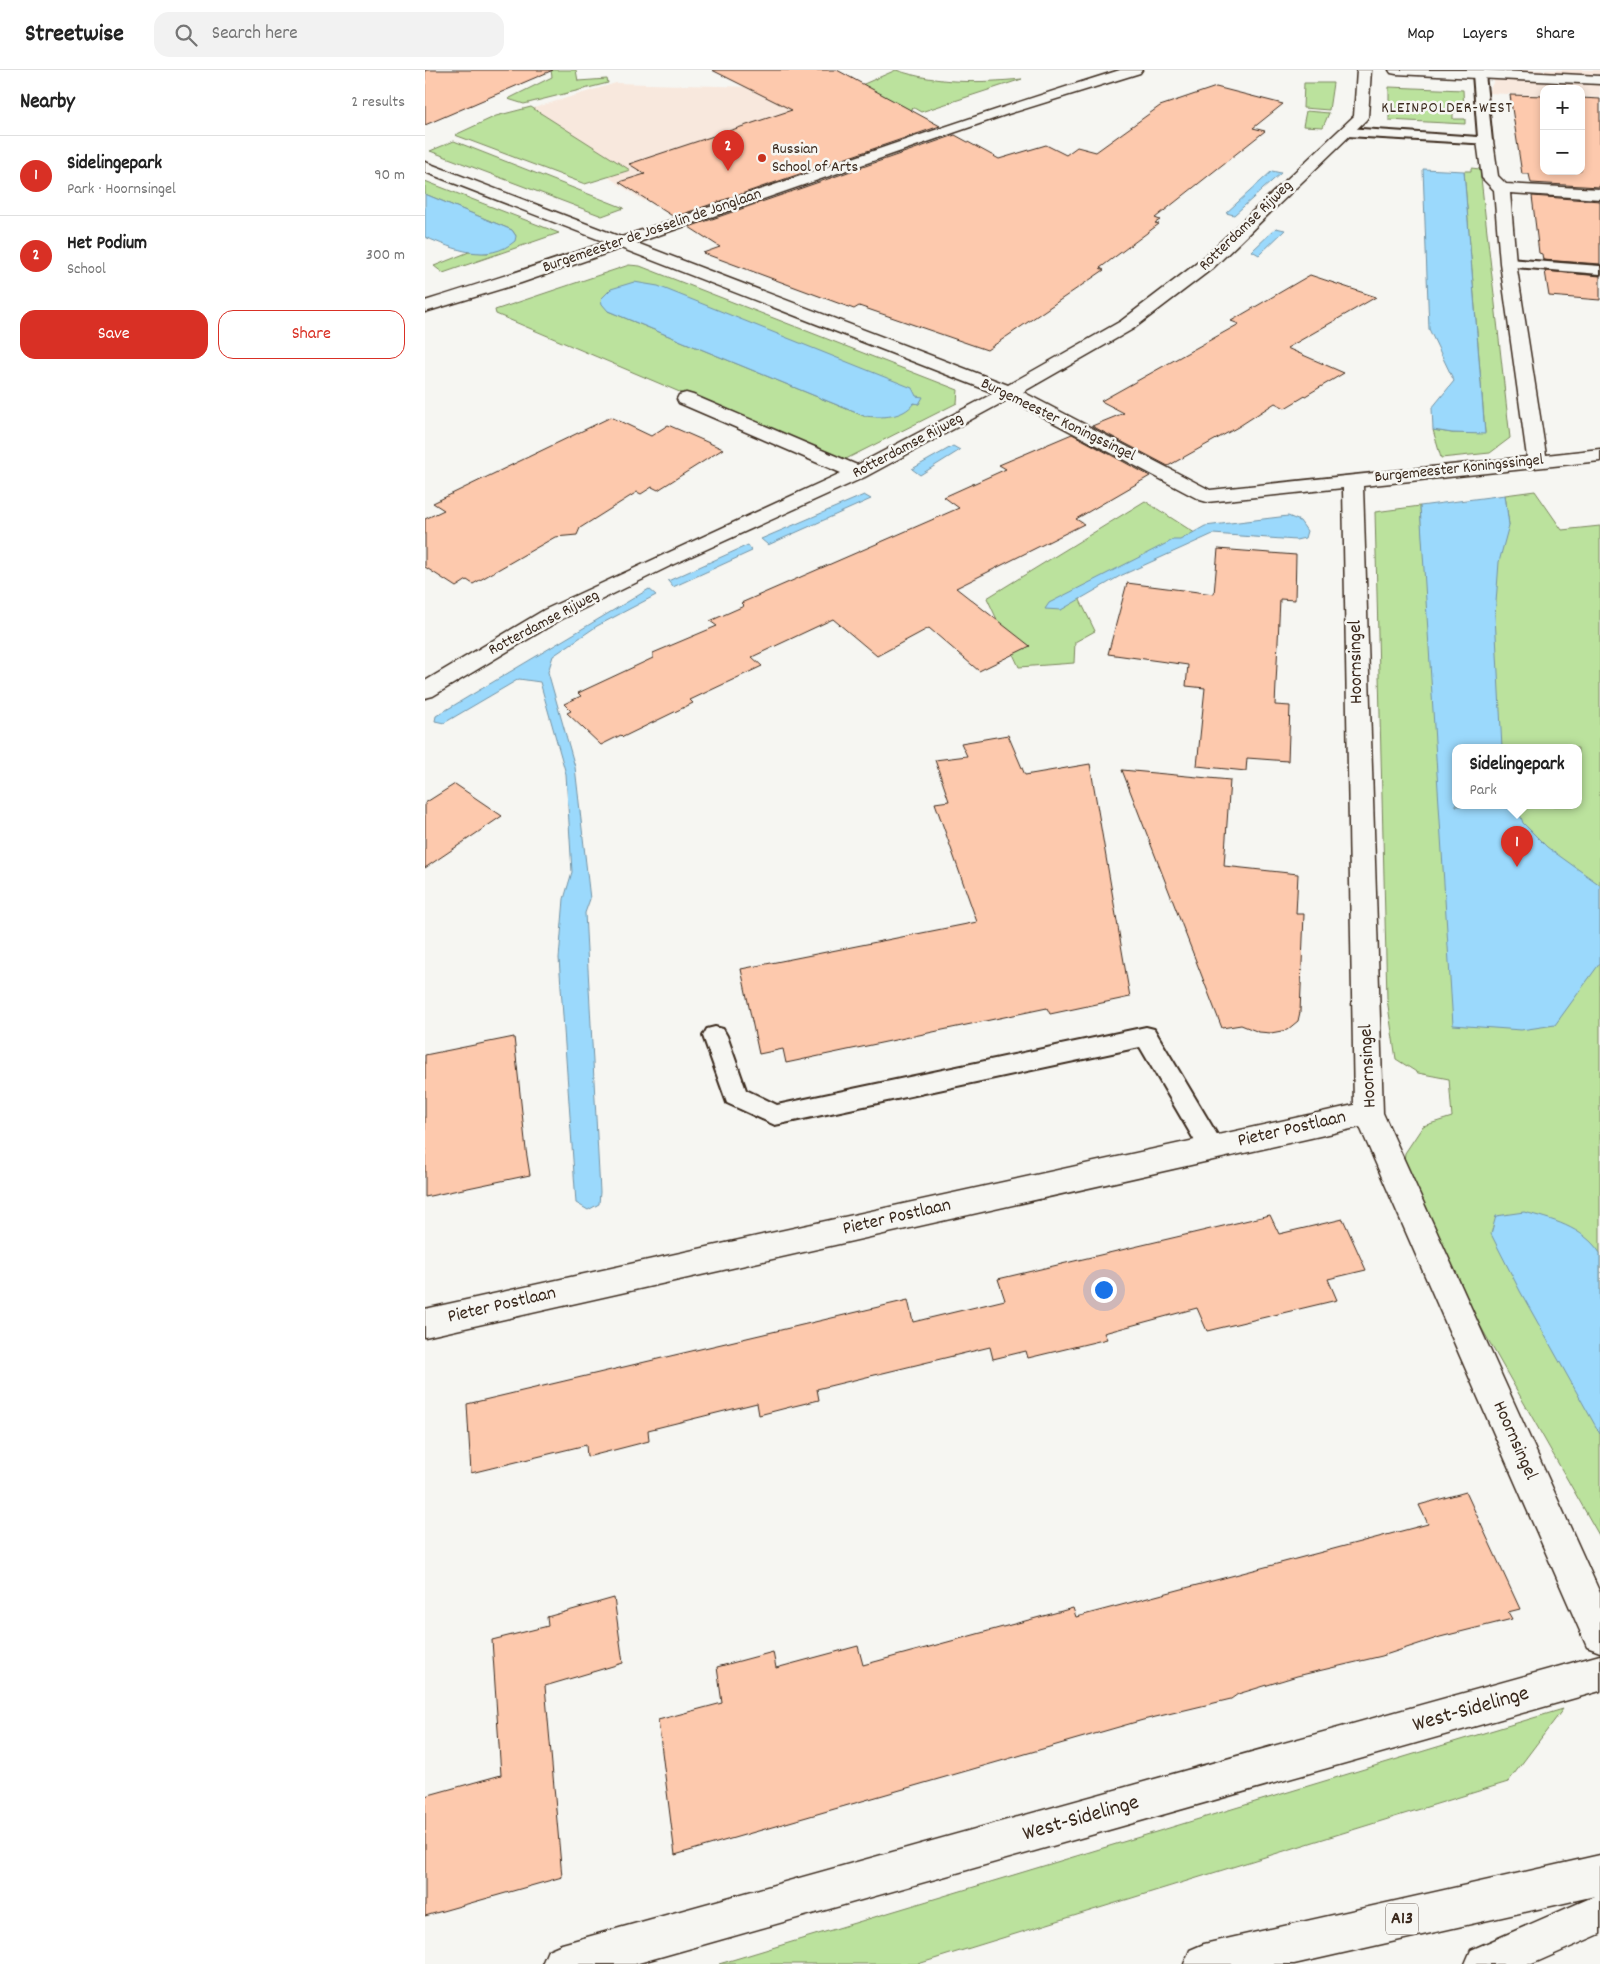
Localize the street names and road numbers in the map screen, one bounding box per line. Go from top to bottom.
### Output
street label: Rotterdamse Rijweg [1194,175,1298,277]
street label: Burgemeester de Josselin de Jonglaan [539,183,765,279]
street label: Burgemeester Koningssingel [977,372,1139,468]
street label: Rotterdamse Rijweg [849,407,967,485]
street label: Burgemeester Koningssingel [1373,449,1545,489]
street label: Rotterdamse Rijweg [485,584,603,662]
street label: Hoornsingel [1343,619,1371,704]
street label: Hoornsingel [1353,1023,1385,1109]
street label: Pieter Postlaan [1235,1104,1349,1156]
street label: Pieter Postlaan [840,1192,954,1244]
street label: Pieter Postlaan [445,1280,559,1332]
street label: Hoornsingel [1485,1397,1544,1485]
street label: West-Sidelinge [1409,1679,1533,1741]
street label: West-Sidelinge [1019,1788,1143,1850]
road number: A13 [1386,1904,1418,1935]

